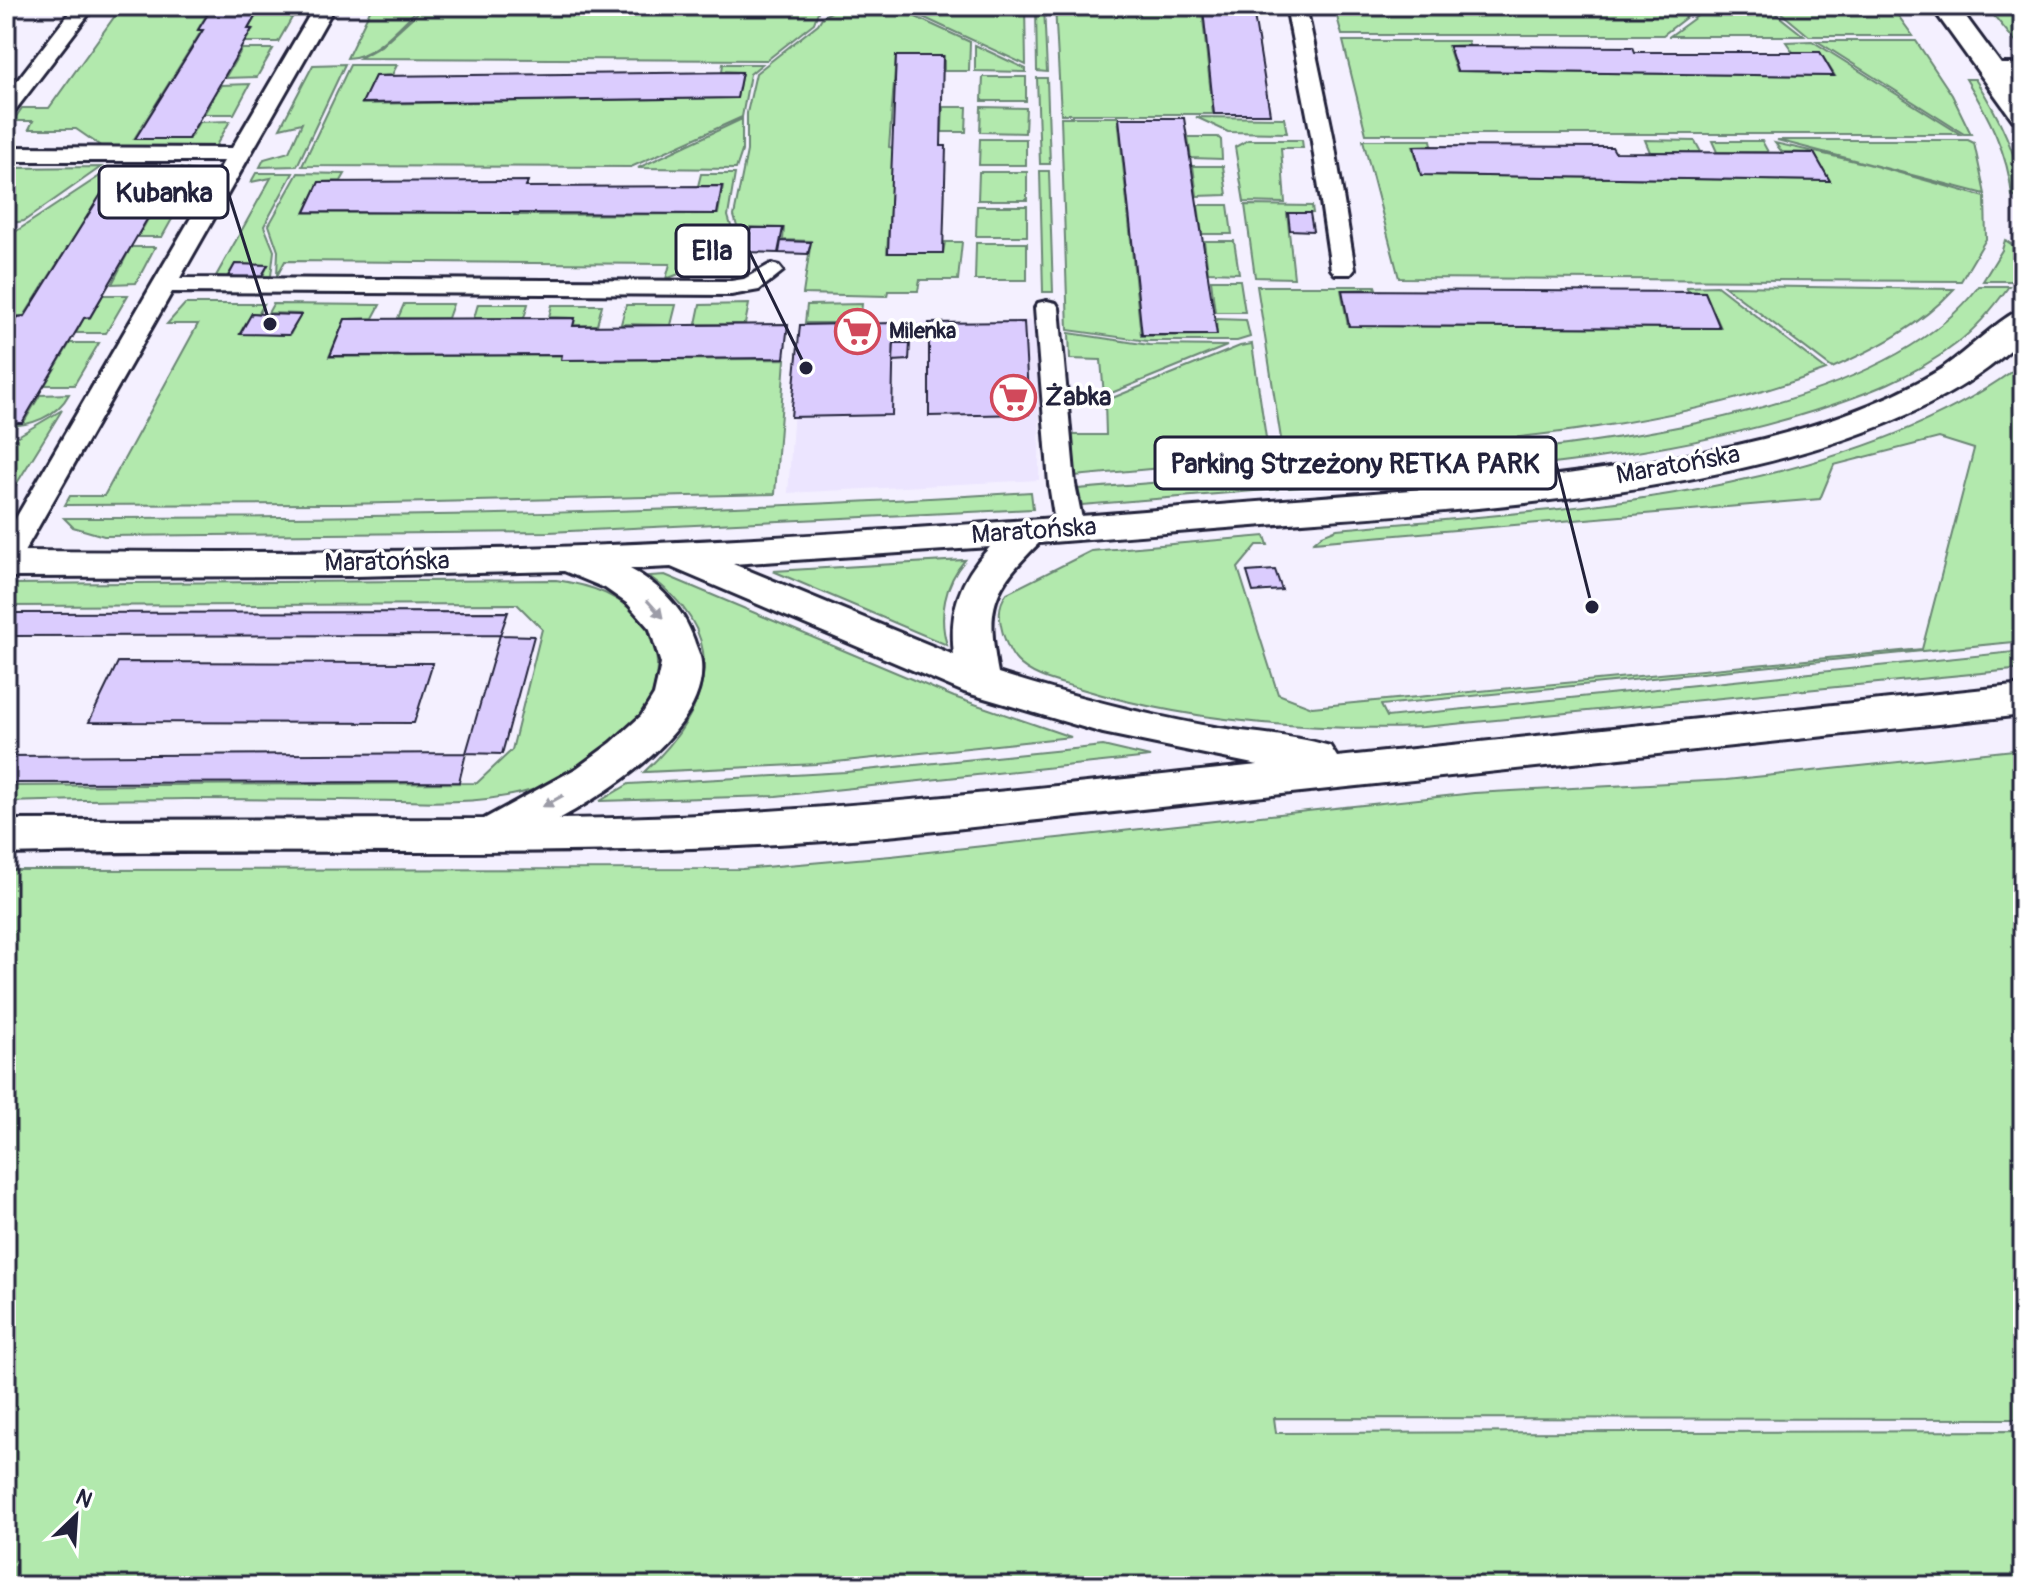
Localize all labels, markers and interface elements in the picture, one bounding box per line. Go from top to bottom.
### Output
callout: Kubanka [99,166,228,218]
text: Kubanka [115,176,213,211]
callout: Ella [676,225,749,277]
text: Ella [692,234,732,269]
supermarket icon: Milenka [834,307,882,355]
place label: Milenka [889,317,956,345]
supermarket icon: Żabka [990,373,1038,421]
place label: Żabka [1045,381,1111,413]
callout: Parking Strzeżony RETKA PARK [1155,437,1556,489]
street label: Maratońska [1613,438,1743,492]
text: Parking Strzeżony RETKA PARK [1170,447,1540,482]
street label: Maratońska [970,511,1098,551]
street label: Maratońska [324,545,450,579]
one-way arrow [646,598,663,618]
one-way arrow [541,794,564,808]
north arrow [36,1476,116,1556]
text: N [71,1483,97,1515]

